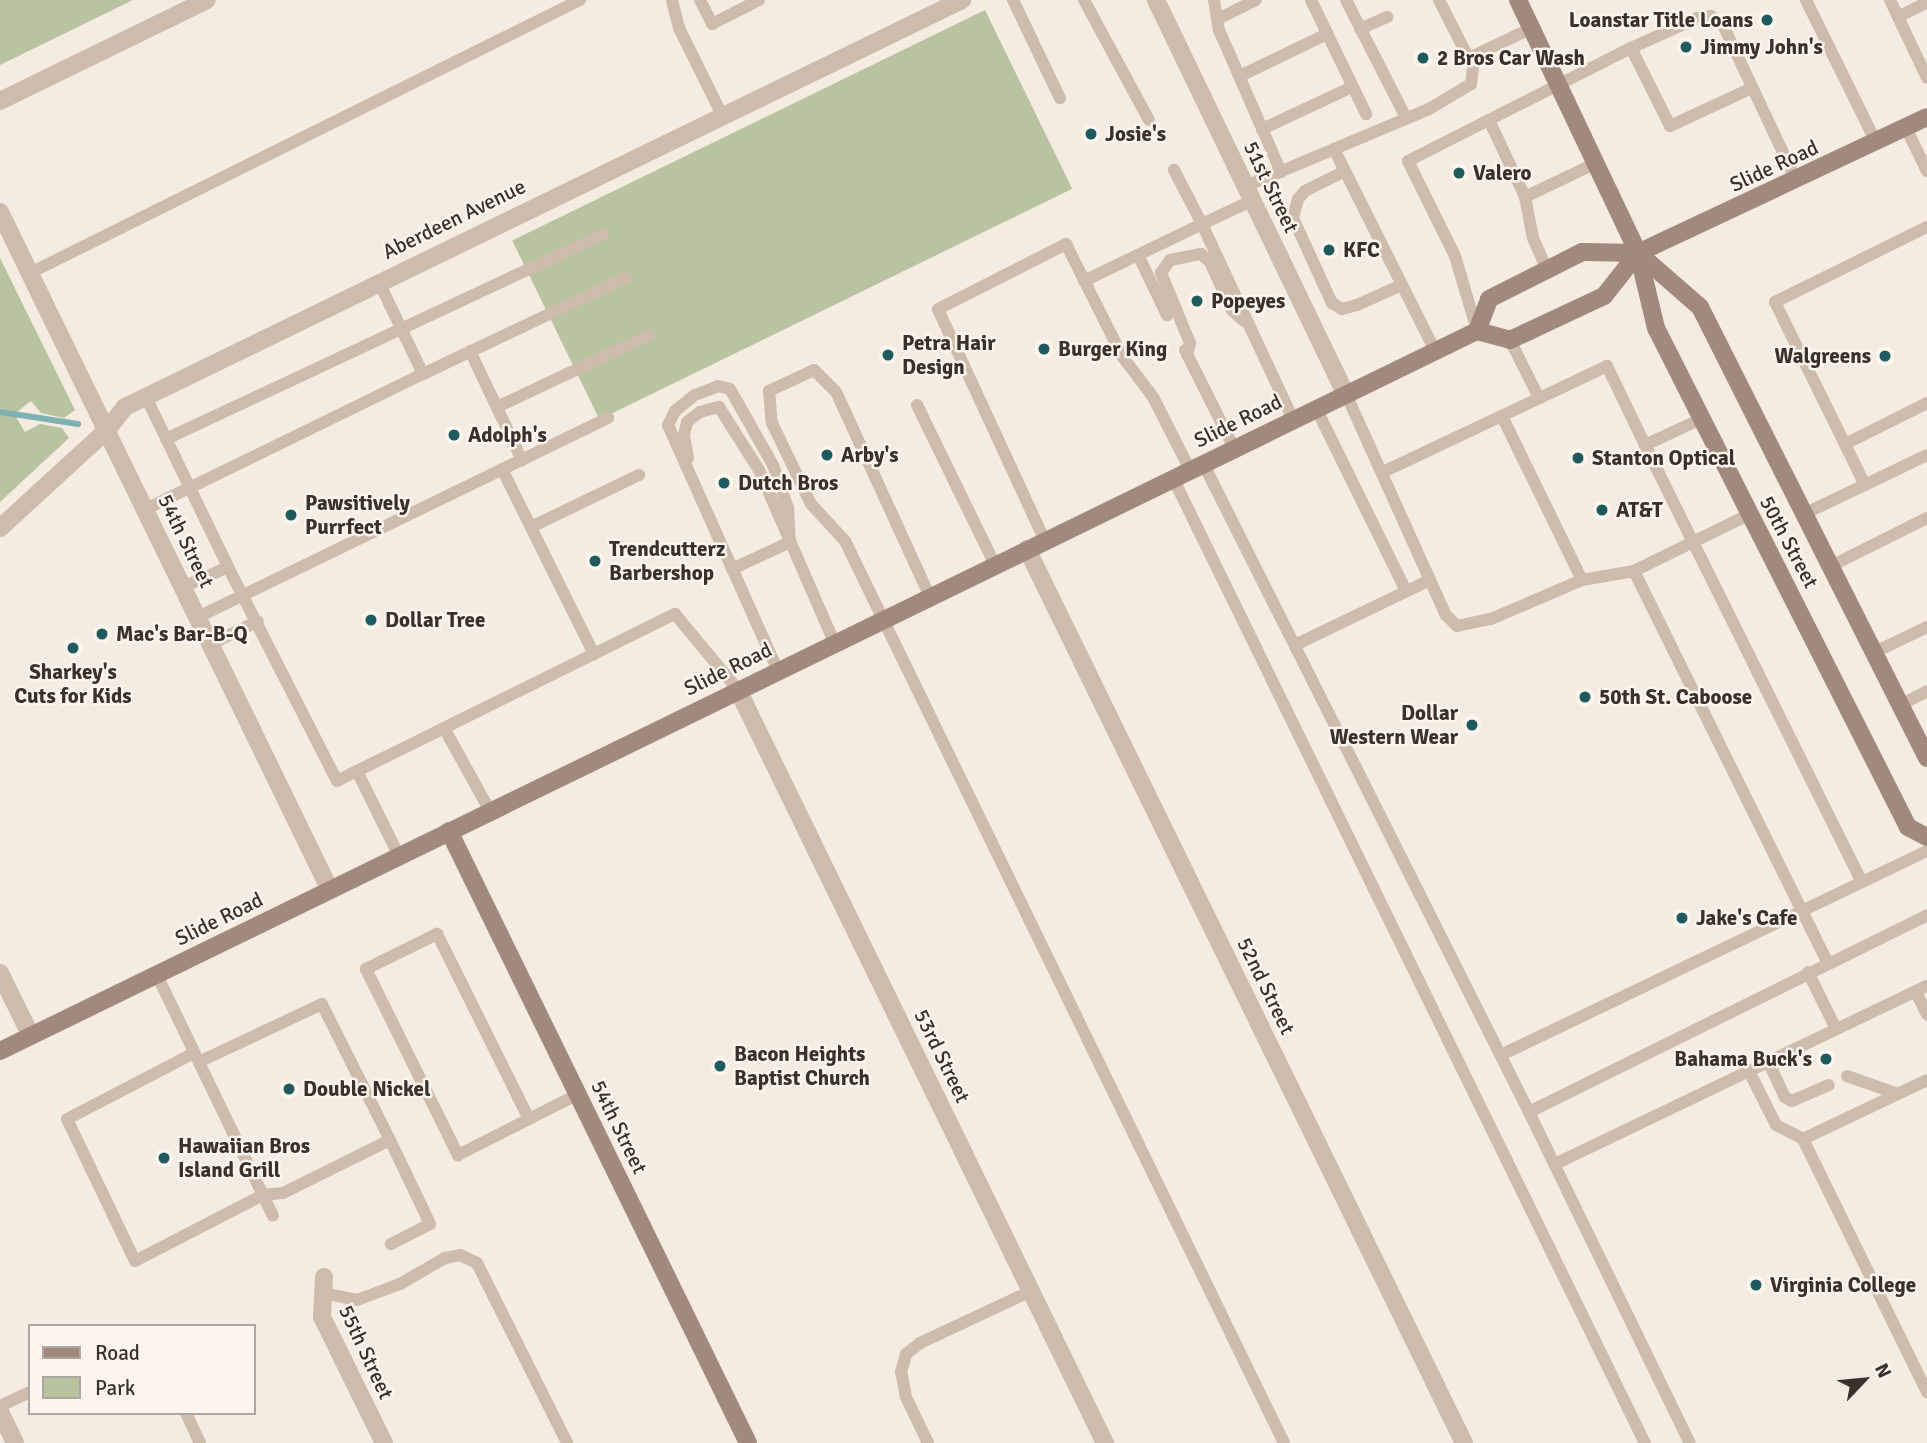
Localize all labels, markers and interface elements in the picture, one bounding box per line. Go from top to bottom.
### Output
place label: Loanstar Title Loans [1569,7,1753,33]
marker: Loanstar Title Loans [1759,12,1775,28]
place label: Jimmy John's [1700,34,1823,60]
marker: Jimmy John's [1678,39,1694,55]
place label: 2 Bros Car Wash [1437,45,1585,71]
marker: 2 Bros Car Wash [1415,50,1431,66]
place label: Josie's [1105,121,1166,147]
marker: Josie's [1083,126,1099,142]
street label: Slide Road [1726,135,1822,197]
street label: 51st Street [1238,137,1304,237]
place label: Valero [1473,160,1532,186]
marker: Valero [1451,165,1467,181]
street label: Aberdeen Avenue [378,174,530,264]
place label: KFC [1343,237,1380,263]
marker: KFC [1321,242,1337,258]
place label: Popeyes [1211,288,1285,314]
marker: Popeyes [1189,293,1205,309]
place label: Petra Hair Design [902,330,996,380]
place label: Burger King [1058,336,1167,362]
marker: Burger King [1036,341,1052,357]
place label: Walgreens [1775,343,1871,369]
marker: Petra Hair Design [880,347,896,363]
marker: Walgreens [1877,348,1893,364]
street label: Slide Road [1190,389,1286,453]
place label: Adolph's [468,422,547,448]
marker: Adolph's [446,427,462,443]
place label: Arby's [841,442,899,468]
place label: Stanton Optical [1592,445,1735,471]
marker: Arby's [819,447,835,463]
marker: Stanton Optical [1570,450,1586,466]
place label: Dutch Bros [738,470,838,496]
marker: Dutch Bros [716,475,732,491]
street label: 54th Street [153,490,219,592]
place label: Pawsitively Purrfect [305,490,410,540]
street label: 50th Street [1754,492,1824,592]
place label: AT&T [1616,497,1663,523]
marker: AT&T [1594,502,1610,518]
marker: Pawsitively Purrfect [283,507,299,523]
place label: Trendcutterz Barbershop [609,536,725,586]
marker: Trendcutterz Barbershop [587,553,603,569]
place label: Dollar Tree [385,607,485,633]
marker: Dollar Tree [363,612,379,628]
place label: Mac's Bar-B-Q [116,621,248,647]
marker: Mac's Bar-B-Q [94,626,110,642]
street label: Slide Road [680,637,776,701]
marker: Sharkey's Cuts for Kids [65,640,81,656]
place label: Sharkey's Cuts for Kids [14,659,132,709]
place label: 50th St. Caboose [1599,684,1752,710]
marker: 50th St. Caboose [1577,689,1593,705]
place label: Dollar Western Wear [1330,700,1458,750]
marker: Dollar Western Wear [1464,717,1480,733]
street label: Slide Road [171,887,267,951]
place label: Jake's Cafe [1696,905,1798,931]
marker: Jake's Cafe [1674,910,1690,926]
street label: 52nd Street [1232,933,1300,1039]
street label: 53rd Street [909,1005,975,1107]
place label: Bacon Heights Baptist Church [734,1041,870,1091]
place label: Bahama Buck's [1674,1046,1812,1072]
marker: Bahama Buck's [1818,1051,1834,1067]
marker: Bacon Heights Baptist Church [712,1058,728,1074]
place label: Double Nickel [303,1076,431,1102]
street label: 54th Street [586,1076,652,1178]
marker: Double Nickel [281,1081,297,1097]
place label: Hawaiian Bros Island Grill [178,1133,310,1183]
marker: Hawaiian Bros Island Grill [156,1150,172,1166]
place label: Virginia College [1770,1272,1916,1298]
marker: Virginia College [1748,1277,1764,1293]
street label: 55th Street [333,1301,399,1403]
legend [28,1324,256,1415]
text: Road [95,1340,140,1366]
north arrow [1829,1345,1899,1415]
text: N [1869,1360,1897,1382]
text: Park [95,1375,135,1401]

